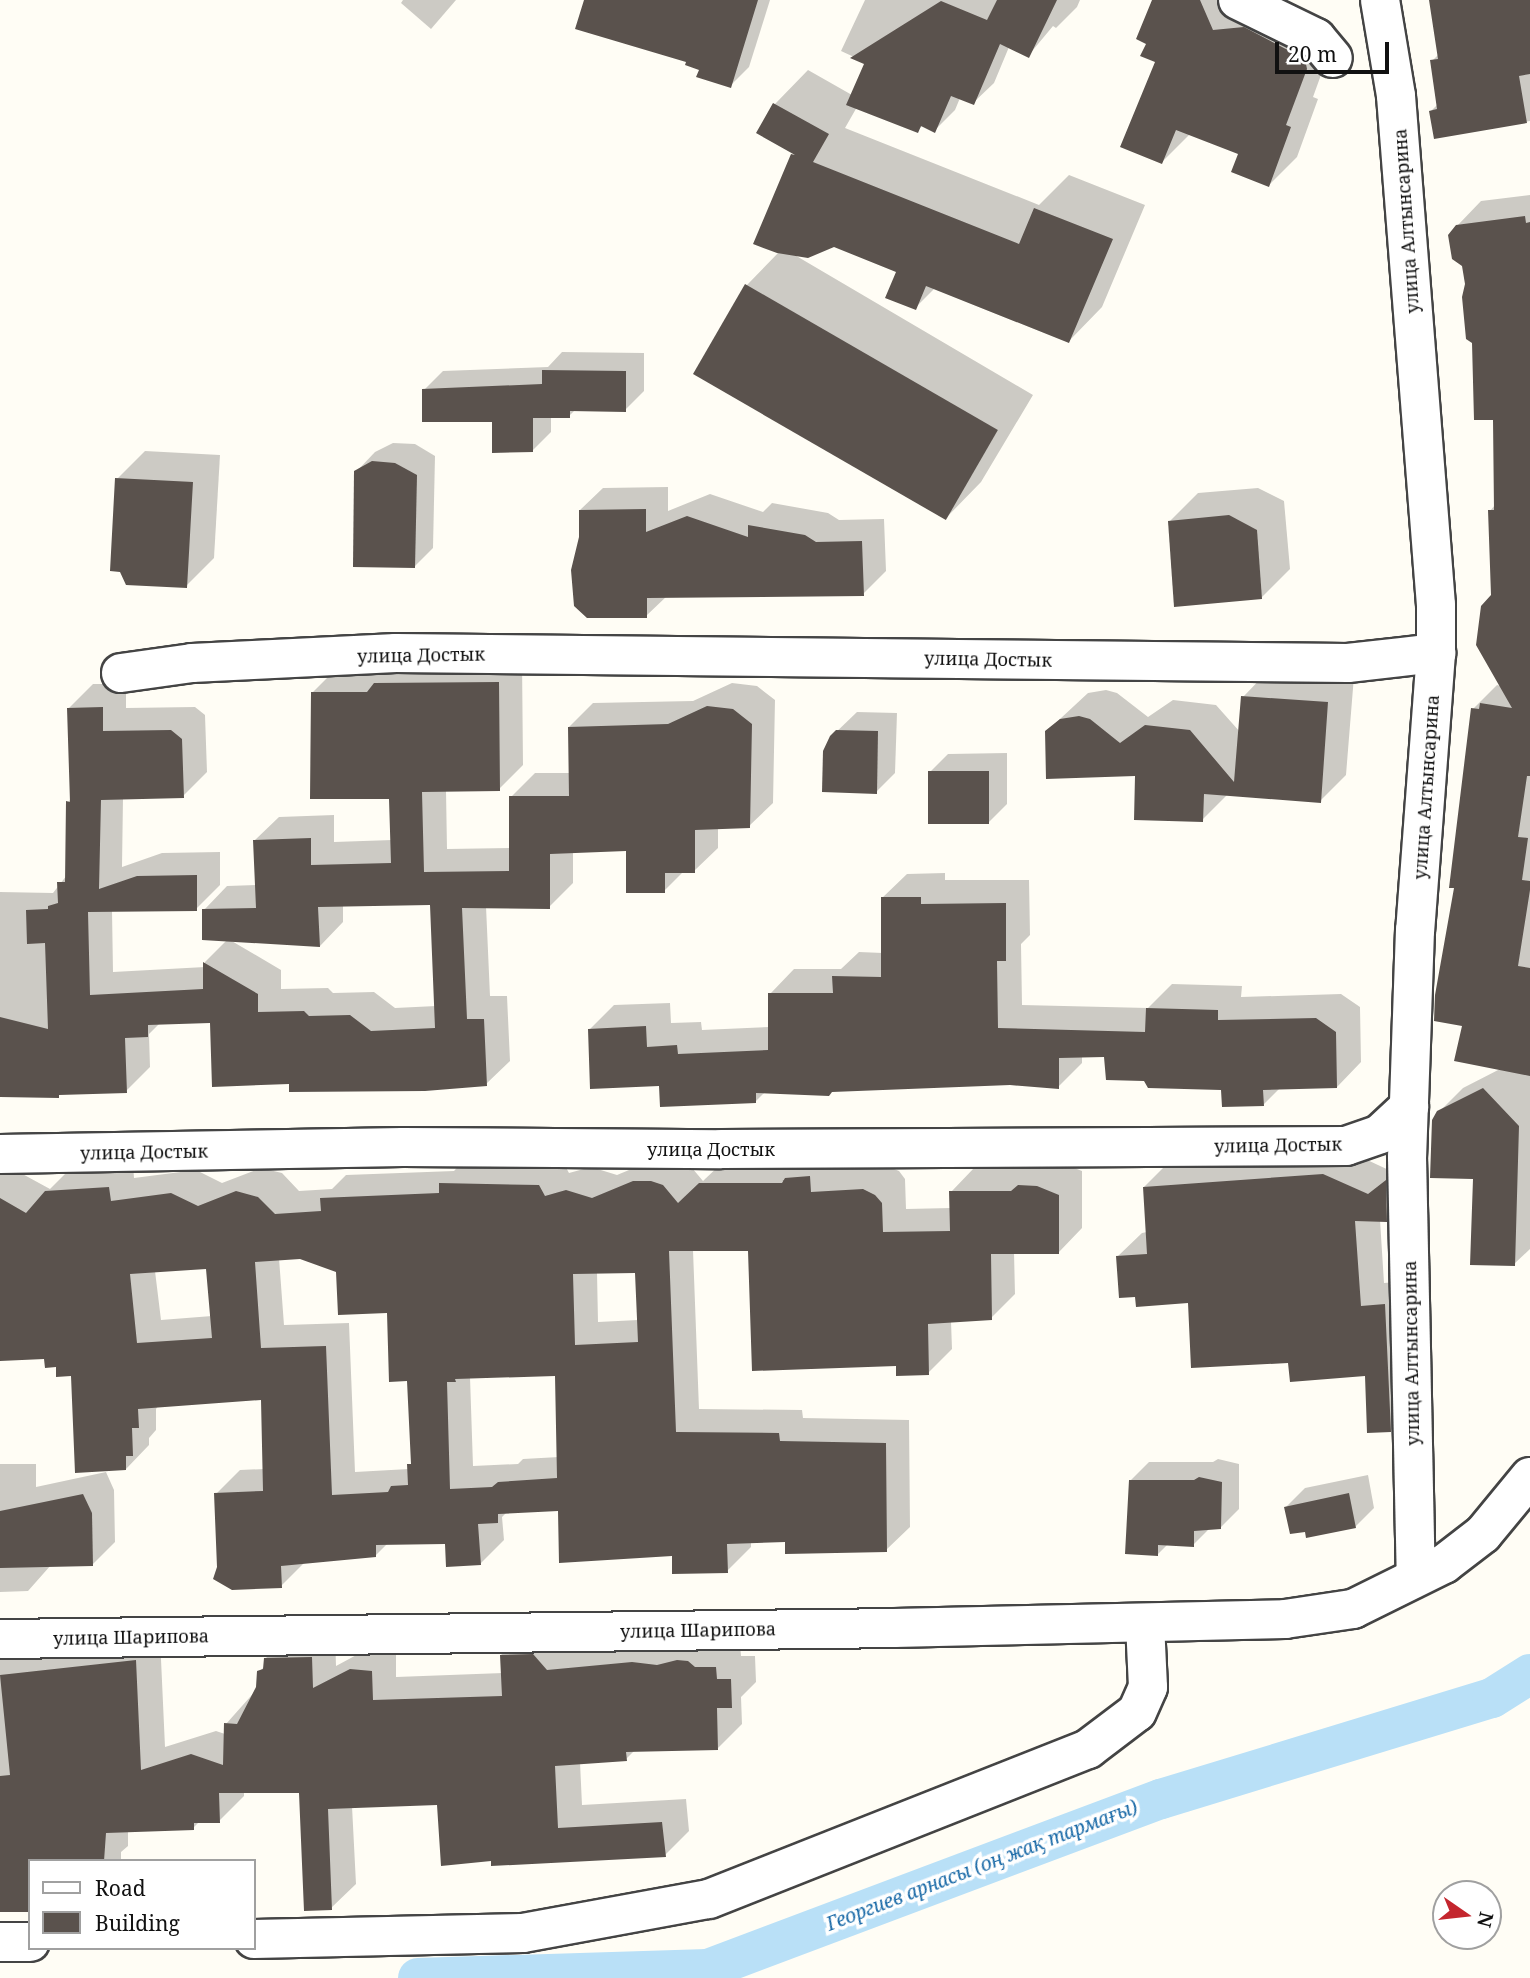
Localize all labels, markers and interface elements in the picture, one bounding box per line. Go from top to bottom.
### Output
scale bar [1278,28,1392,72]
text: 20 m [1288,40,1337,68]
street label: улица Алтынсарина [1389,128,1423,314]
street label: улица Достык [357,643,485,667]
street label: улица Достык [924,647,1052,671]
street label: улица Алтынсарина [1409,694,1443,880]
street label: улица Достык [1214,1133,1342,1157]
street label: улица Достык [647,1138,775,1160]
street label: улица Достык [80,1140,208,1164]
street label: улица Алтынсарина [1399,1260,1423,1446]
street label: улица Шарипова [620,1618,776,1642]
street label: улица Шарипова [53,1625,209,1649]
water label: Георгиев арнасы (оң жақ тармағы) [823,1796,1141,1936]
legend [28,1859,256,1950]
text: Road [95,1874,146,1902]
north arrow [1432,1880,1502,1950]
text: Building [95,1909,180,1937]
text: N [1471,1909,1500,1930]

